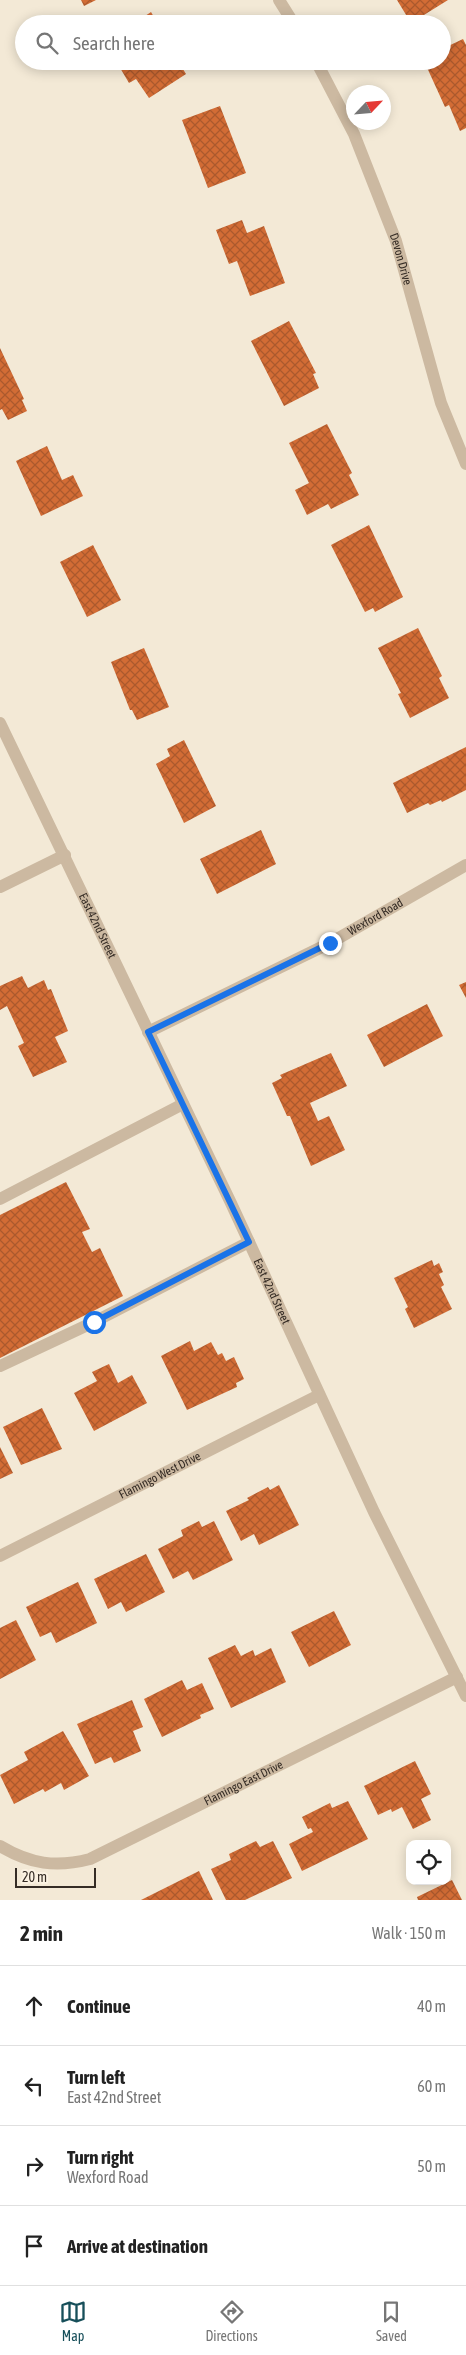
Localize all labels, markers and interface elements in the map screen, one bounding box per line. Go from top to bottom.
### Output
search box [15,15,451,70]
icon: search [33,29,61,57]
text: Search here [73,32,155,54]
north arrow [346,85,391,130]
street label: Devon Drive [387,231,415,287]
street label: East 42nd Street [76,891,119,961]
street label: Wexford Road [345,896,406,938]
route end [319,932,342,955]
street label: East 42nd Street [251,1256,293,1327]
route start [83,1311,106,1334]
street label: Flamingo West Drive [117,1449,203,1502]
street label: Flamingo East Drive [202,1757,285,1808]
map controls [406,1840,451,1885]
button: locate [406,1840,451,1885]
scale bar [15,1865,96,1888]
text: 20 m [22,1869,47,1885]
text: 2 min [20,1921,63,1945]
text: Walk · 150 m [372,1924,446,1942]
icon: ahead [20,1992,48,2020]
text: Continue [67,1995,131,2017]
text: 40 m [417,1997,446,2015]
text: Turn left [67,2066,125,2088]
icon: left [20,2072,48,2100]
text: 60 m [417,2077,446,2095]
text: East 42nd Street [67,2088,161,2106]
text: Turn right [67,2146,134,2168]
icon: right [20,2152,48,2180]
text: 50 m [417,2157,446,2175]
text: Wexford Road [67,2168,149,2186]
icon: arrive [20,2232,48,2260]
text: Arrive at destination [67,2235,208,2257]
tab: Map [59,2298,87,2344]
tab: Directions [205,2298,258,2344]
tab: Saved [376,2298,407,2344]

